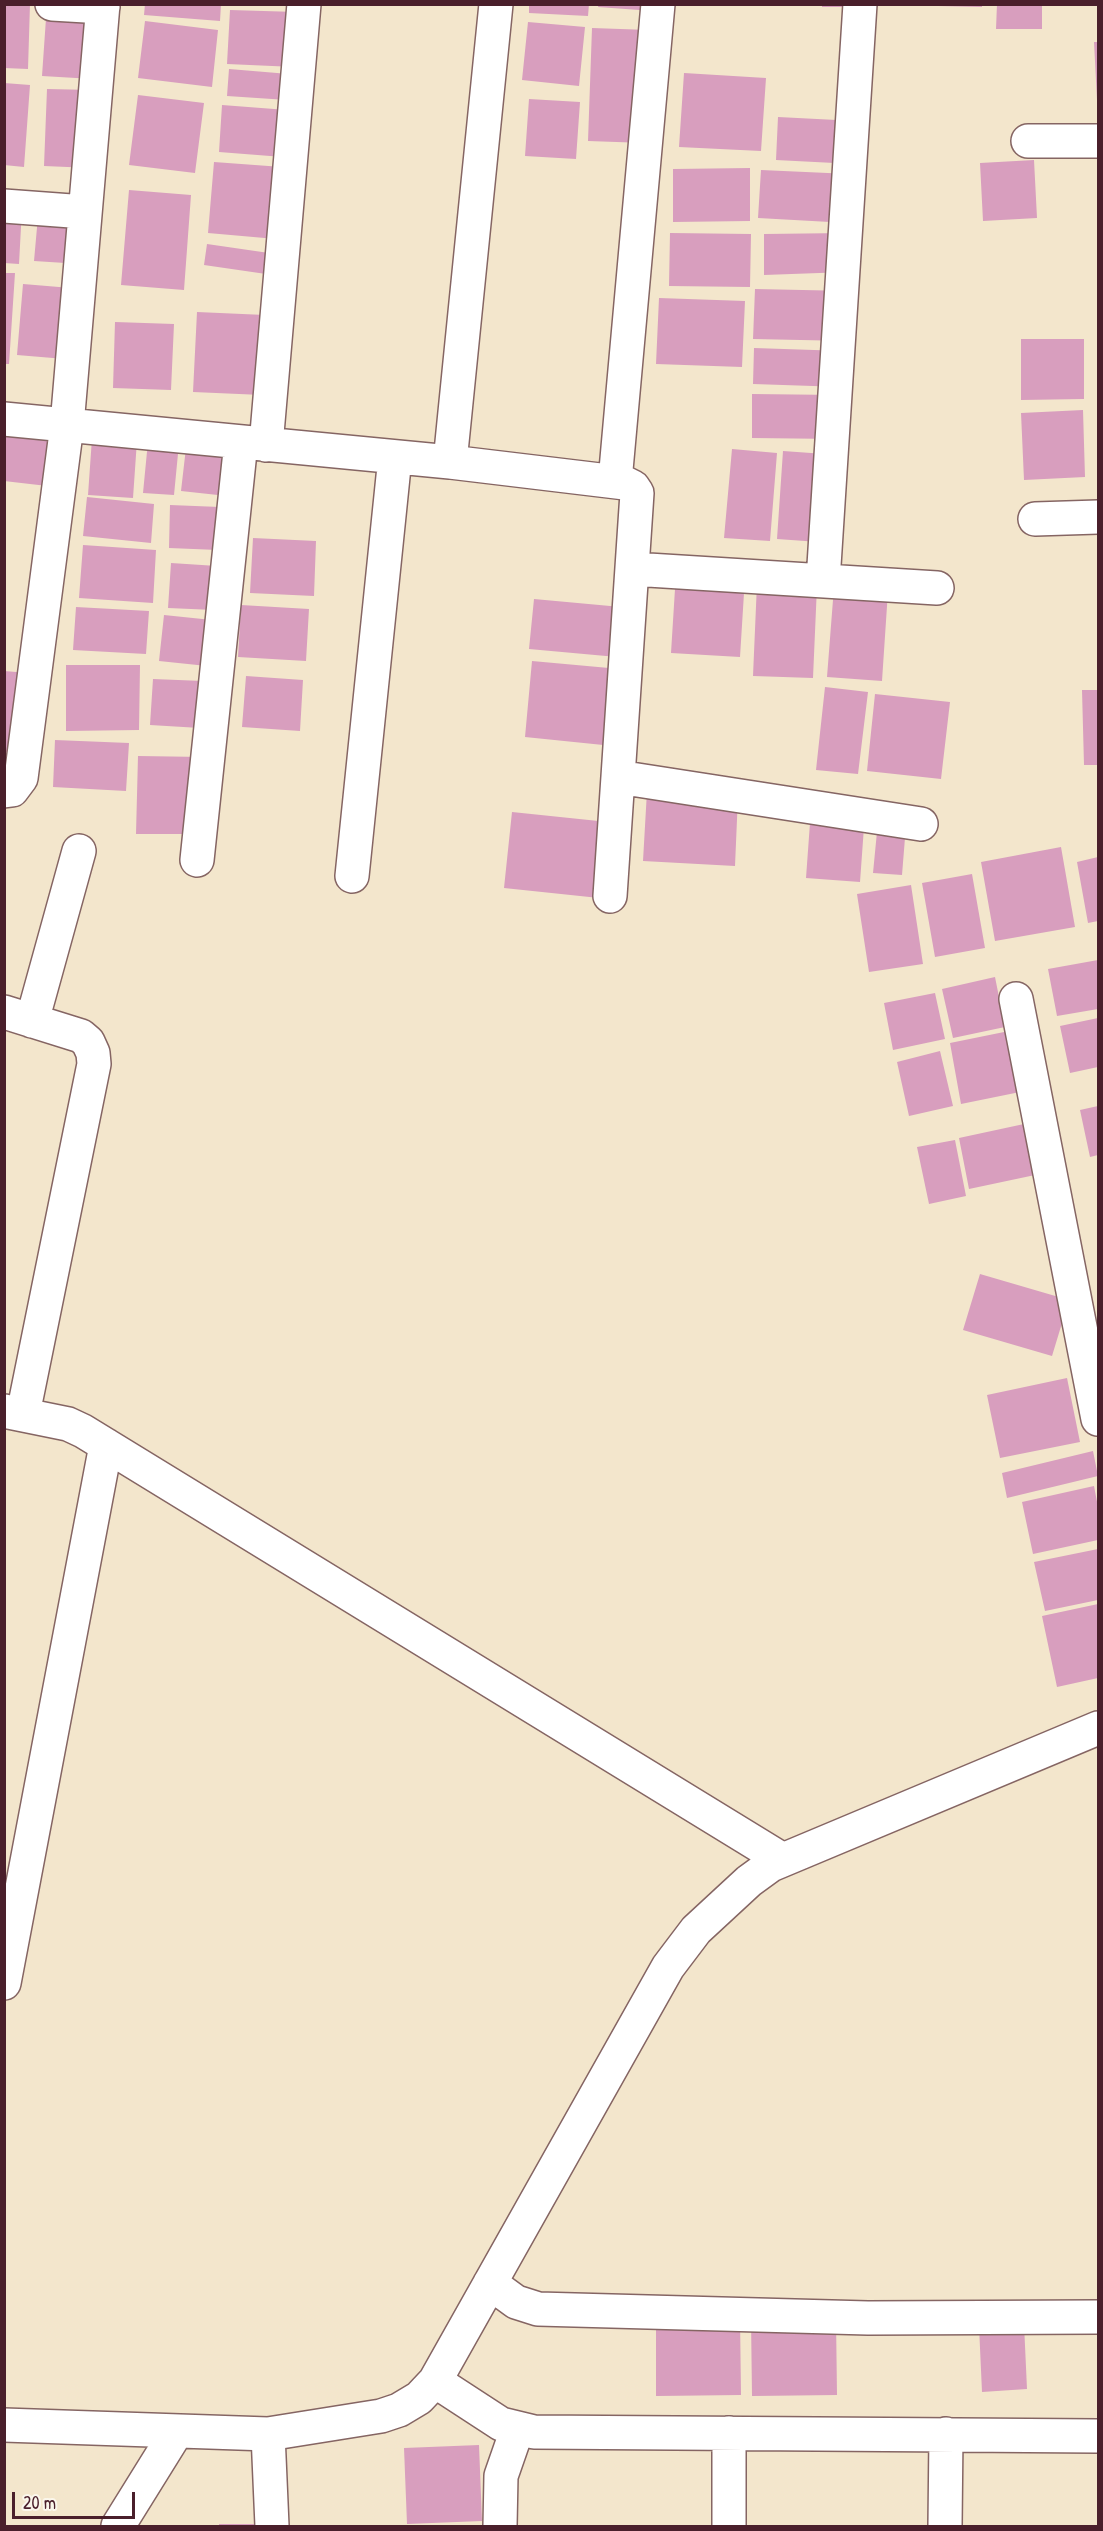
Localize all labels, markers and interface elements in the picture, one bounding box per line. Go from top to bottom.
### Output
scale bar [15,2480,138,2518]
text: 20 m [23,2490,56,2515]

